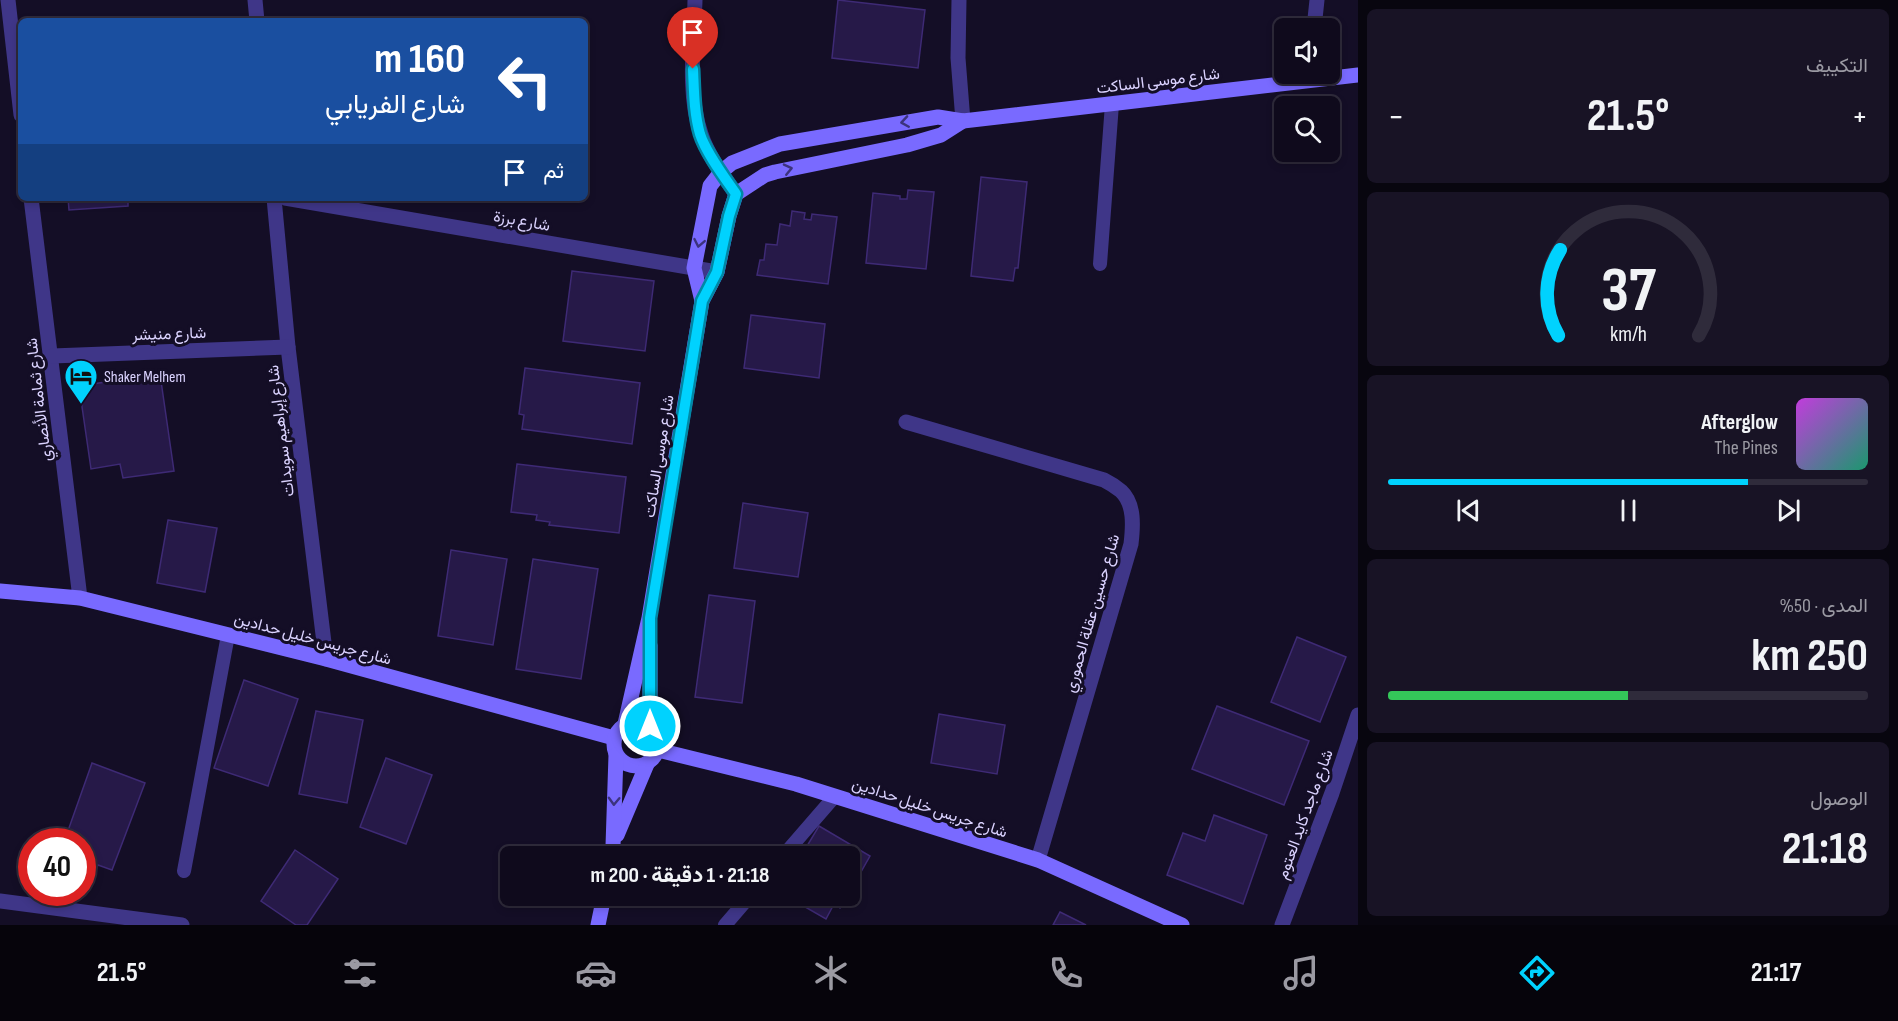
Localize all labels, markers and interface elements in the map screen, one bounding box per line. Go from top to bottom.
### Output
pin [667,7,718,69]
icon: arrive [676,16,709,49]
map controls [1274,18,1340,162]
button: sound [1274,18,1340,84]
text: 160 m [374,34,465,85]
icon: left [486,42,564,120]
text: التكييف [1806,54,1868,78]
street label: شارع موسى الساكت [1096,65,1221,99]
text: شارع الفريابي [325,89,465,121]
text: 21.5° [1587,89,1669,144]
button: search [1274,96,1340,162]
text: − [1388,97,1404,137]
text: + [1852,97,1868,137]
one-way arrow [901,116,910,128]
icon: arrive [498,156,531,189]
text: ثم [543,158,564,185]
one-way arrow [783,163,793,176]
street label: شارع برزة [492,207,551,237]
one-way arrow [693,238,706,248]
text: 37 [1600,254,1656,329]
text: km/h [1609,323,1647,348]
street label: شارع منيشر [131,324,206,346]
street label: شارع ثمامة الأنصاري [22,337,59,463]
hotel icon: Shaker Melhem [63,358,99,405]
street label: شارع إبراهيم سويدات [264,364,300,498]
place label: Shaker Melhem [104,368,186,387]
street label: شارع موسى الساكت [640,394,680,519]
text: Afterglow [1701,409,1778,436]
text: The Pines [1714,436,1778,460]
icon: previous [1452,494,1485,527]
icon: pause [1612,494,1645,527]
icon: next [1772,494,1805,527]
street label: شارع حسين عقلة الحموري [1061,532,1127,696]
text: المدى · 50% [1780,594,1868,618]
street label: شارع جريس خليل حدادين [232,609,393,671]
text: 250 km [1751,629,1868,684]
position arrow [618,694,682,758]
street label: شارع ماجد كايد العتوم [1273,747,1339,882]
street label: شارع جريس خليل حدادين [849,774,1010,843]
text: الوصول [1810,787,1868,811]
one-way arrow [608,796,621,805]
text: 21:18 [1782,822,1868,877]
speed limit sign: 40 [18,828,96,906]
text: 21:18 · 1 دقيقة · 200 m [590,862,770,889]
icon: filters [339,952,381,994]
icon: car [575,952,617,994]
icon: climate [810,952,852,994]
icon: phone [1045,952,1087,994]
icon: music [1280,952,1322,994]
icon: directions [1516,952,1558,994]
text: 21.5° [97,957,146,989]
text: 21:17 [1751,957,1801,989]

